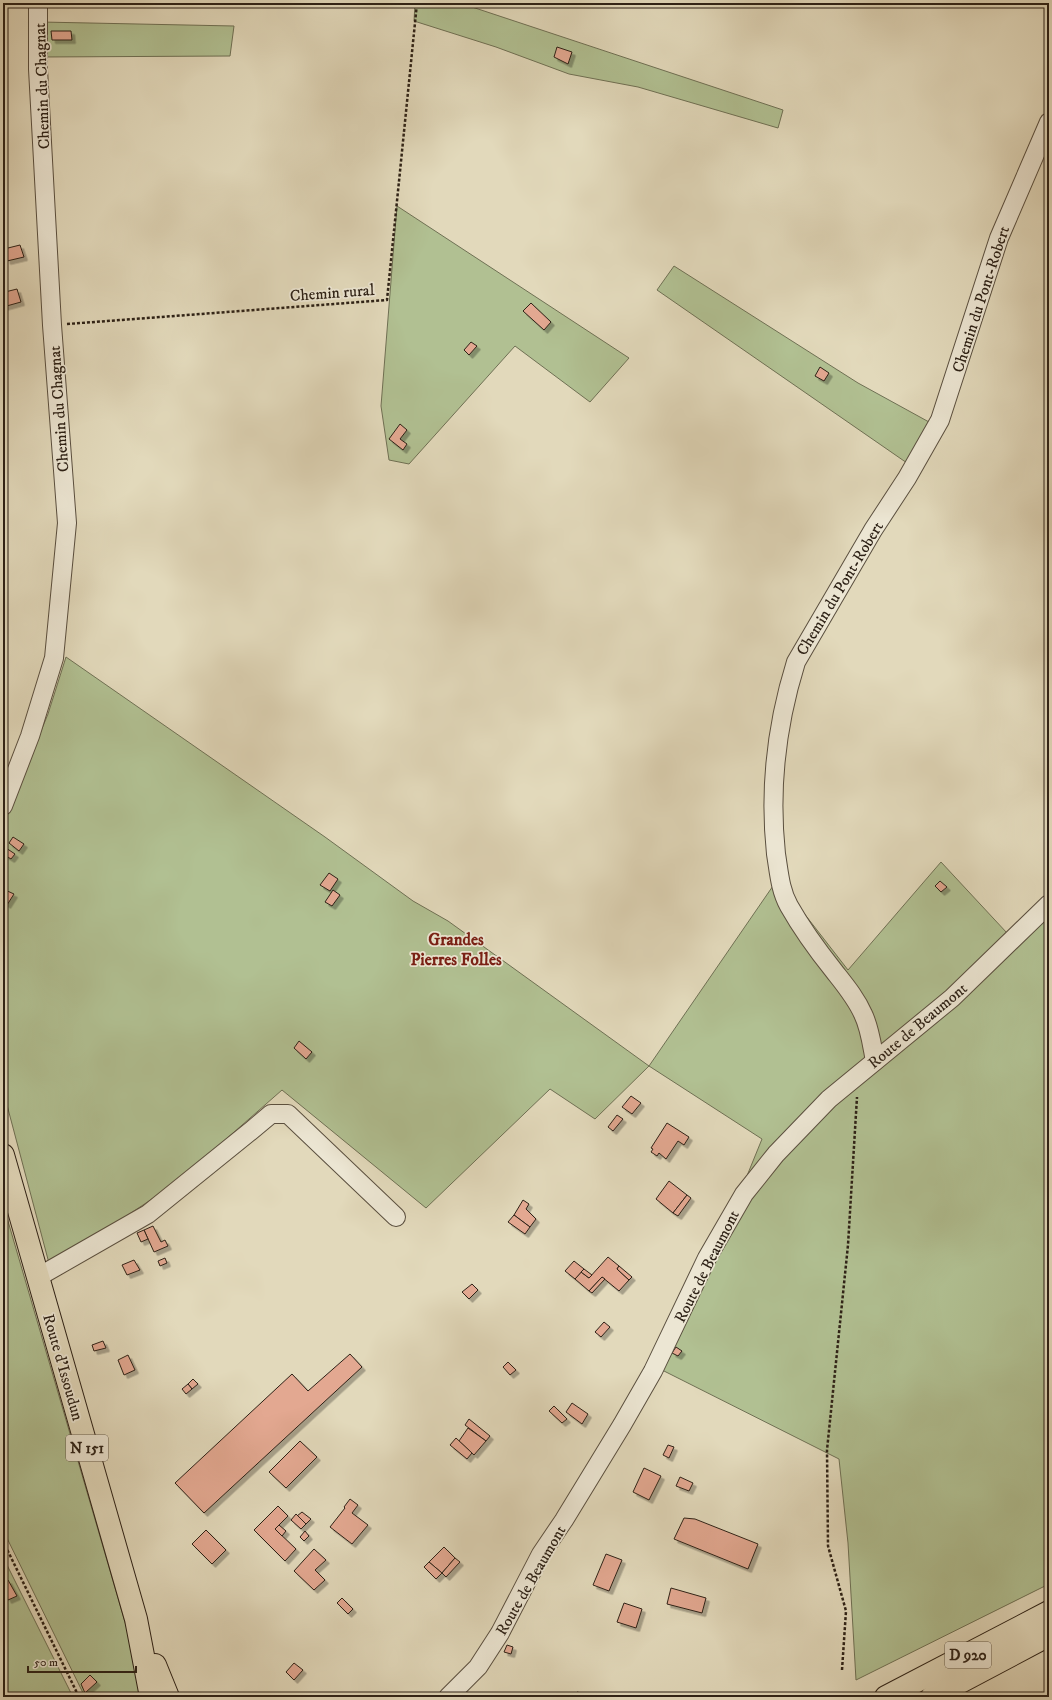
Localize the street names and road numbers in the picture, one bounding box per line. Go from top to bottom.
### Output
street label: Chemin du Chagnat [30,22,54,150]
street label: Chemin du Pont-Robert [948,224,1014,375]
street label: Chemin rural [289,280,375,306]
street label: Chemin du Chagnat [45,345,73,473]
street label: Chemin du Pont-Robert [792,518,888,659]
street label: Route de Beaumont [864,978,971,1073]
street label: Route de Beaumont [670,1207,744,1326]
street label: Route d'Issoudun [38,1312,88,1424]
road number: N 151 [66,1435,108,1461]
street label: Route de Beaumont [491,1522,570,1639]
road number: D 920 [945,1642,991,1668]

